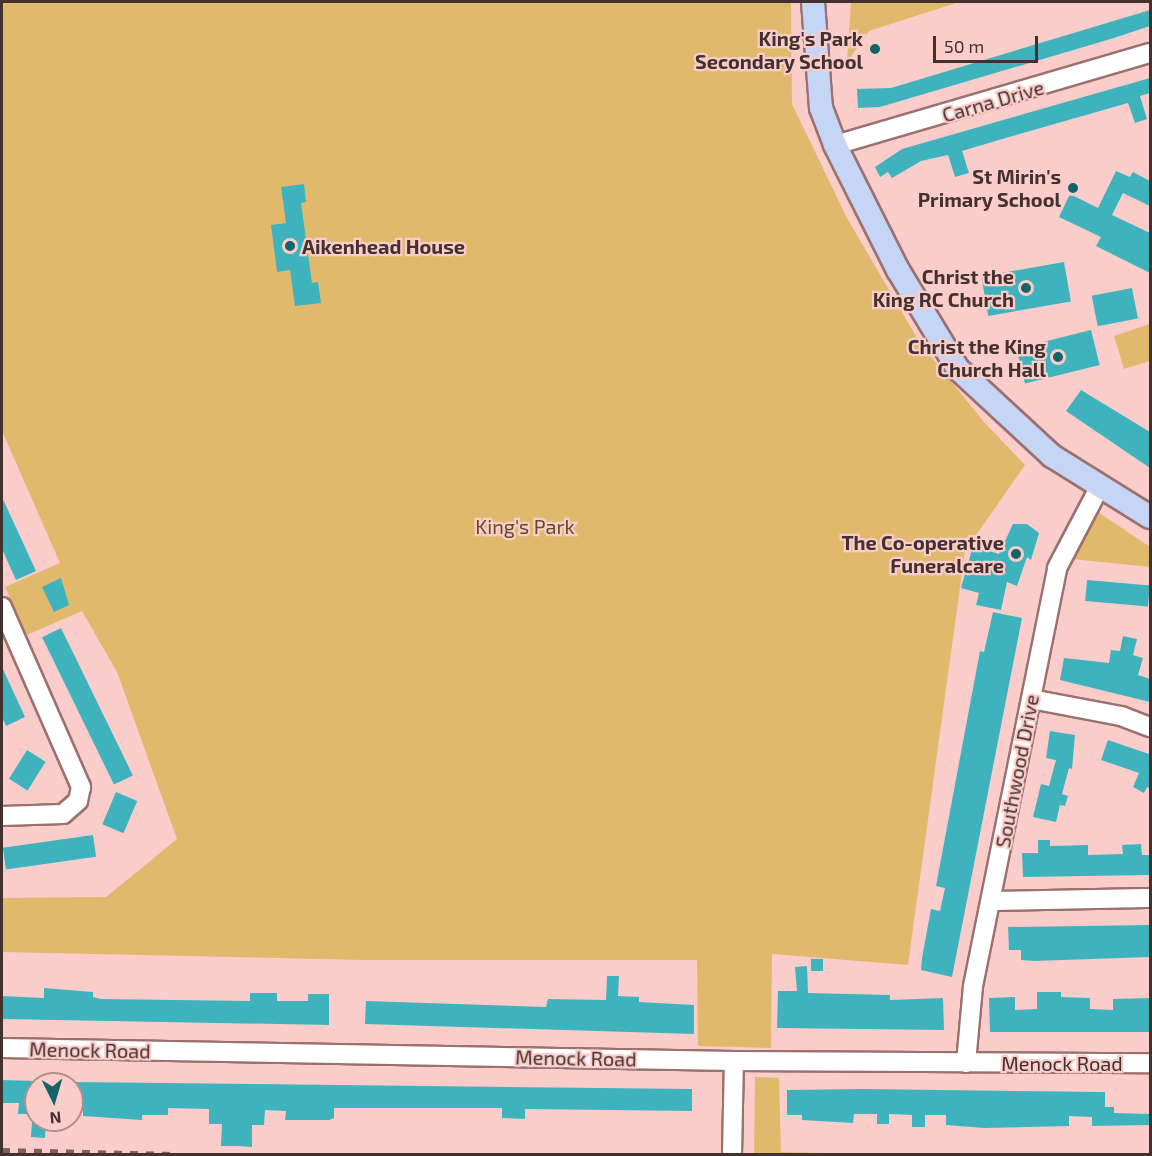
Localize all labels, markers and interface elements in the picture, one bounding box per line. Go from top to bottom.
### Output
scale bar [936,24,1041,62]
place label: King's Park Secondary School [695,26,863,73]
text: 50 m [944,35,984,57]
marker: King's Park Secondary School [868,42,882,56]
street label: Carna Drive [939,75,1047,127]
place label: St Mirin's Primary School [917,164,1061,211]
marker: St Mirin's Primary School [1066,181,1080,195]
place label: Aikenhead House [302,234,465,258]
marker: Aikenhead House [283,239,297,253]
place label: Christ the King RC Church [873,264,1014,311]
marker: Christ the King RC Church [1019,281,1033,295]
place label: Christ the King Church Hall [907,334,1046,381]
marker: Christ the King Church Hall [1051,350,1065,364]
park label: King's Park [475,514,575,538]
place label: The Co-operative Funeralcare [841,530,1004,577]
marker: The Co-operative Funeralcare [1009,547,1023,561]
street label: Southwood Drive [990,692,1044,850]
street label: Menock Road [29,1037,151,1063]
street label: Menock Road [515,1045,637,1071]
street label: Menock Road [1001,1051,1123,1075]
north arrow [24,1072,84,1132]
text: N [49,1108,62,1128]

